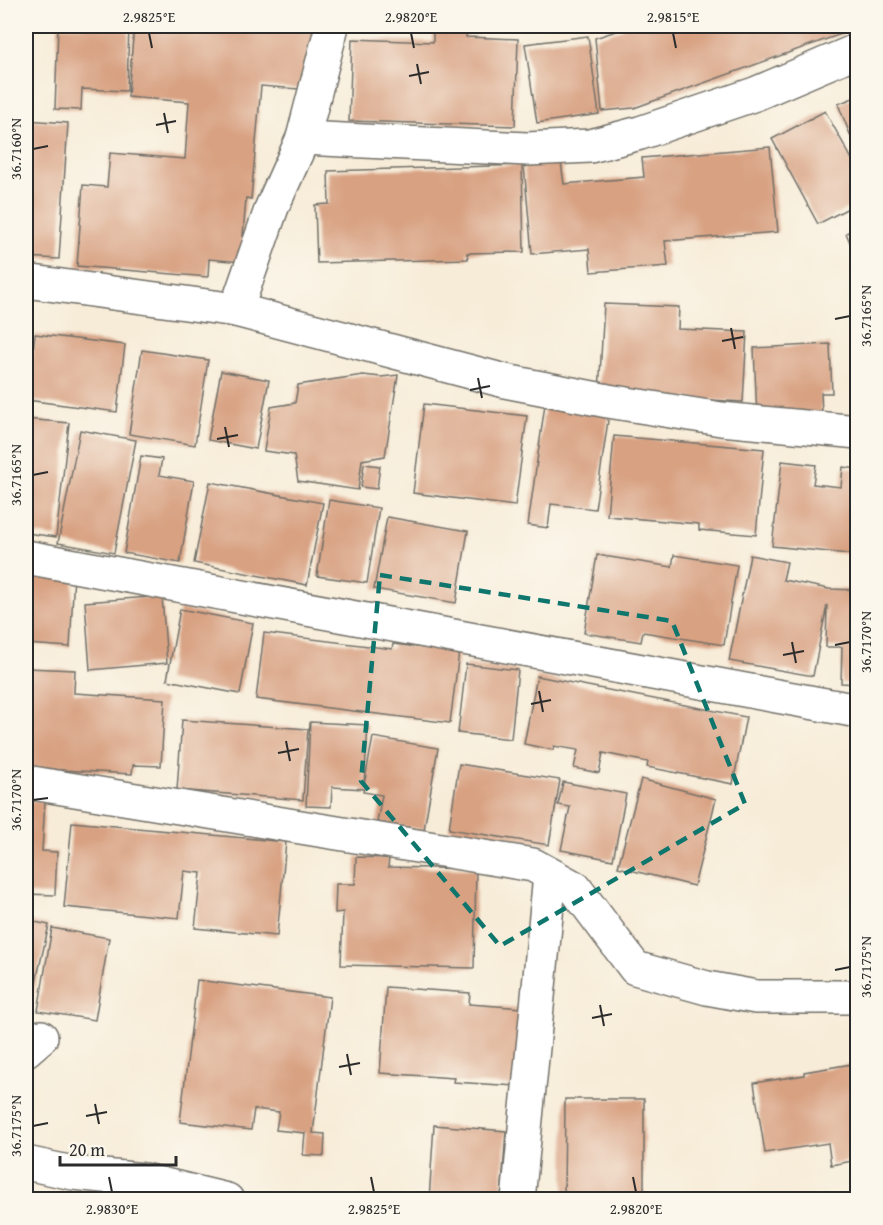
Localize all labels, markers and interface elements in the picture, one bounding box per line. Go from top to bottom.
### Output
text: 2.9825°E [123,6,176,27]
text: 2.9820°E [385,6,438,27]
text: 2.9815°E [647,6,700,27]
text: 36.7160°N [5,118,26,180]
text: 36.7165°N [855,285,876,347]
text: 36.7165°N [5,444,26,506]
text: 36.7170°N [855,611,876,673]
text: 36.7170°N [5,769,26,831]
text: 36.7175°N [855,936,876,998]
text: 36.7175°N [5,1095,26,1157]
scale bar [60,1129,176,1167]
text: 20 m [69,1136,105,1163]
text: 2.9830°E [86,1198,139,1219]
text: 2.9825°E [348,1198,401,1219]
text: 2.9820°E [610,1198,663,1219]

